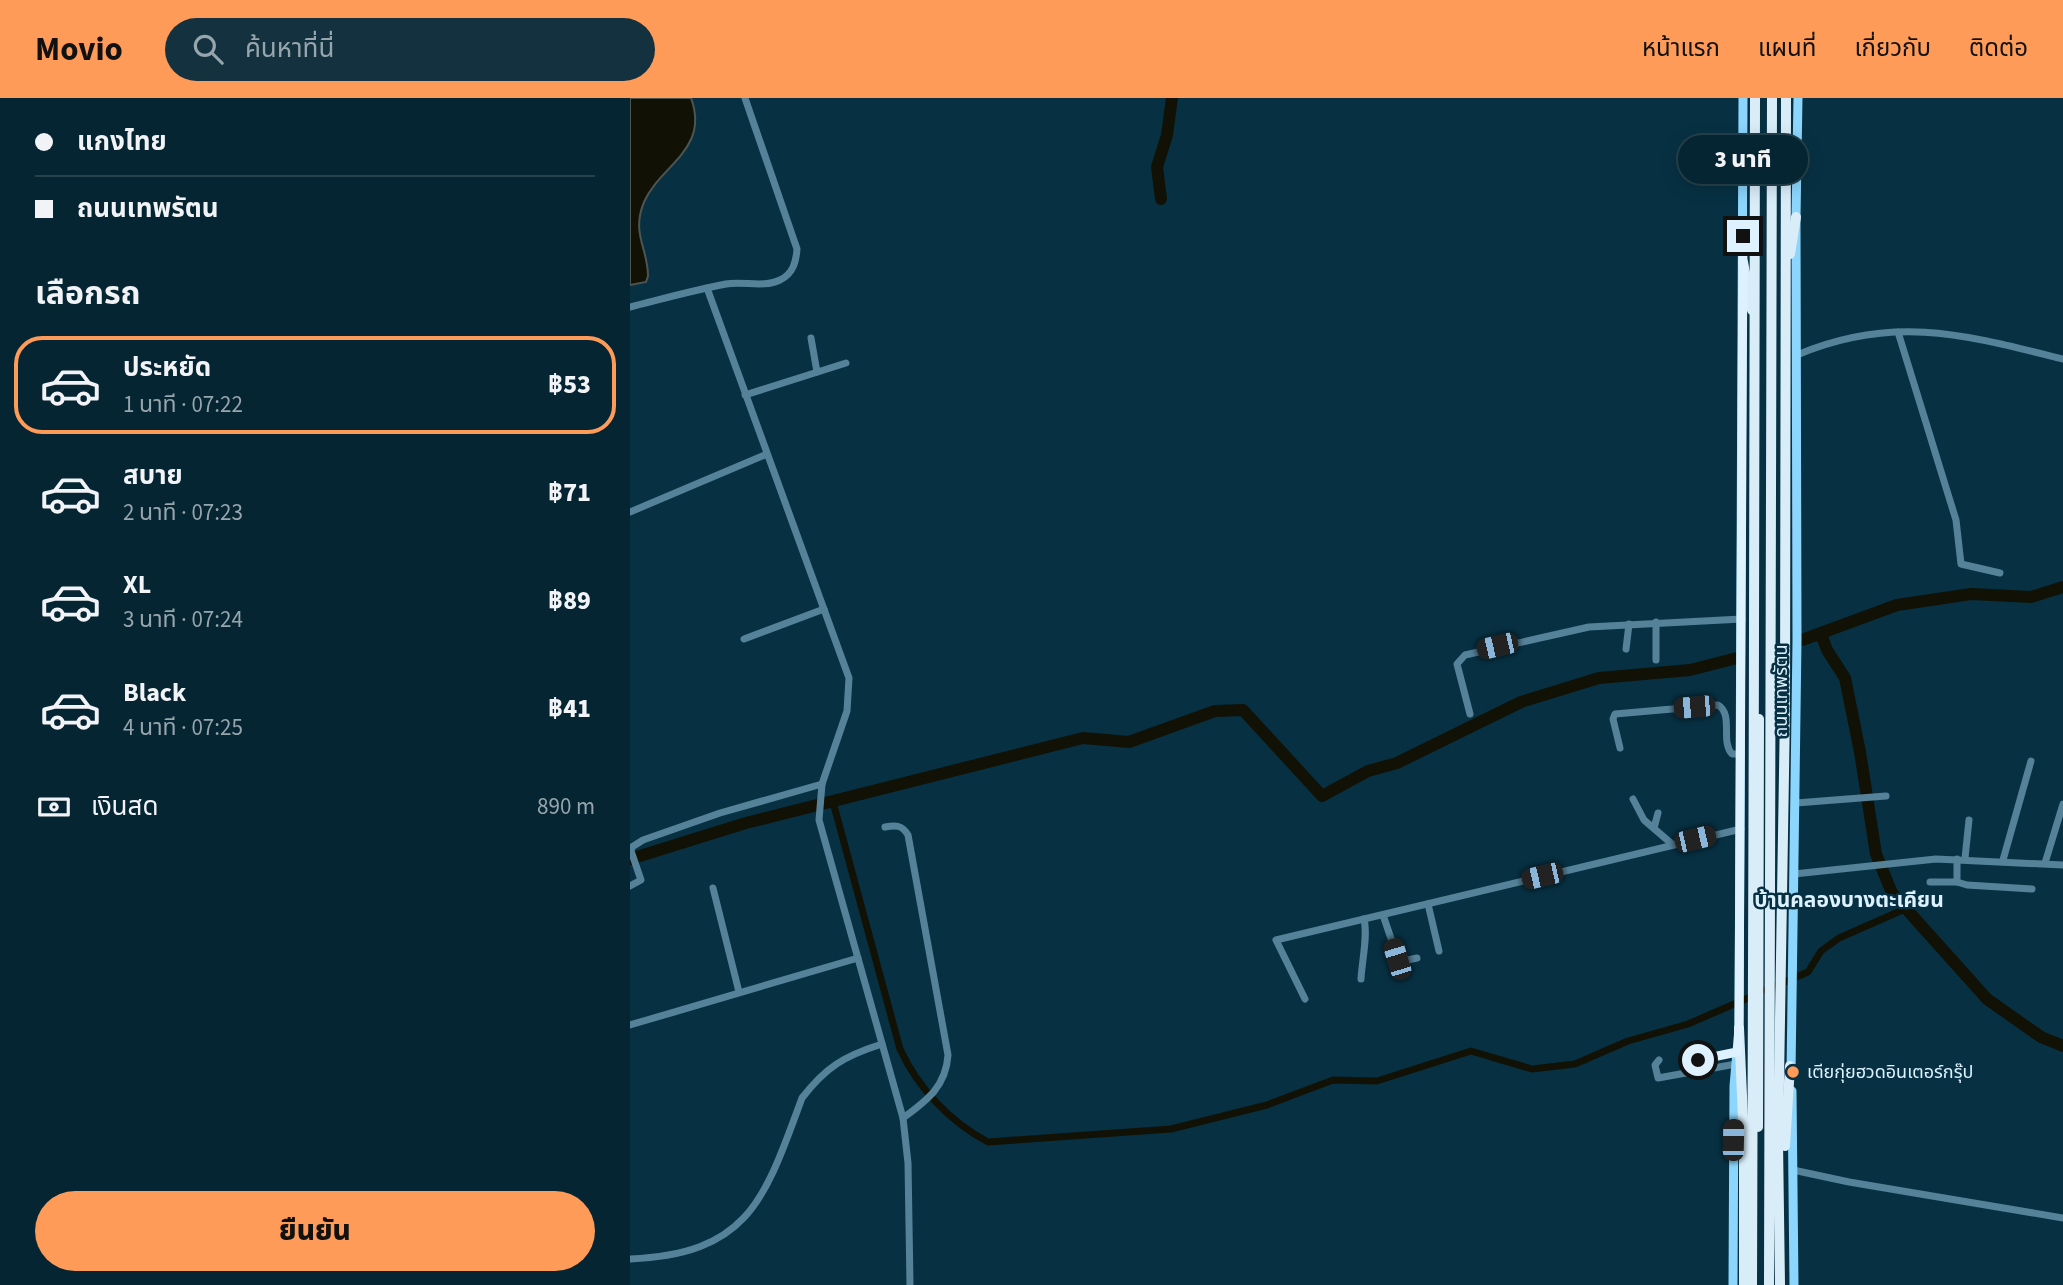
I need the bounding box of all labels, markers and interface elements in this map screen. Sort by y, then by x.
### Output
search box [165,18,655,81]
text: Movio [35,26,123,73]
icon: search [189,30,227,68]
text: ค้นหาที่นี่ [245,30,334,67]
text: หน้าแรก [1642,31,1720,66]
text: แผนที่ [1758,31,1816,66]
text: เกี่ยวกับ [1854,31,1931,66]
text: ติดต่อ [1969,31,2028,66]
text: แกงไทย [77,123,167,160]
callout: 3 นาที [1678,135,1808,184]
text: 3 นาที [1714,143,1772,176]
text: ถนนเทพรัตน [77,190,219,227]
route end [1727,220,1759,252]
text: เลือกรถ [35,271,140,317]
text: ประหยัด [123,349,211,386]
icon: car [39,354,102,417]
text: ฿53 [548,366,591,403]
text: 1 นาที · 07:22 [123,388,243,421]
text: สบาย [123,457,183,494]
icon: car [39,462,102,525]
text: ฿71 [548,474,591,511]
text: 2 นาที · 07:23 [123,496,243,529]
text: XL [123,566,151,603]
icon: car [39,570,102,633]
text: ฿89 [548,582,591,619]
text: 3 นาที · 07:24 [123,603,243,636]
car [1475,631,1520,661]
street label: ถนนเทพรัตน [1769,645,1794,737]
text: Black [123,674,186,711]
icon: car [39,678,102,741]
text: ฿41 [548,690,591,727]
car [1673,695,1716,719]
text: 4 นาที · 07:25 [123,711,243,744]
icon: cash [35,788,73,826]
text: เงินสด [91,788,158,825]
text: 890 m [537,790,595,823]
car [1673,824,1718,854]
car [1520,861,1565,891]
district label: บ้านคลองบางตะเคียน [1754,885,1944,915]
car [1381,936,1414,982]
route start [1682,1044,1714,1076]
place label: เตียกุ่ยฮวดอินเตอร์กรุ๊ป [1807,1060,1973,1085]
marker: เตียกุ่ยฮวดอินเตอร์กรุ๊ป [1785,1064,1801,1080]
car [1723,1119,1744,1161]
button: ยืนยัน [35,1191,595,1271]

